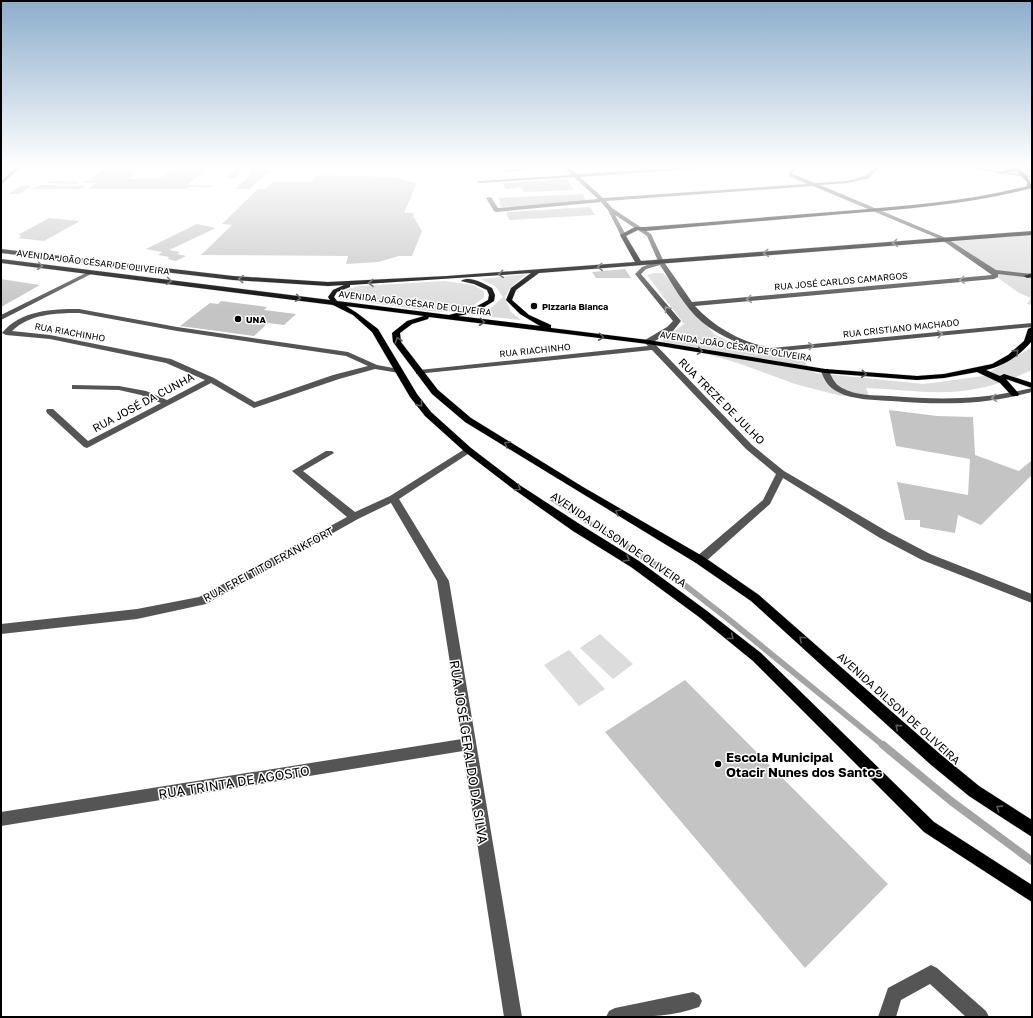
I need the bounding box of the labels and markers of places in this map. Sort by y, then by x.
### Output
marker: Pizzaria Bianca [529,301,539,311]
place label: Pizzaria Bianca [542,301,608,312]
marker: UNA [233,314,243,324]
place label: UNA [246,314,266,325]
place label: Escola Municipal Otacir Nunes dos Santos [726,749,883,780]
marker: Escola Municipal Otacir Nunes dos Santos [713,759,723,769]

